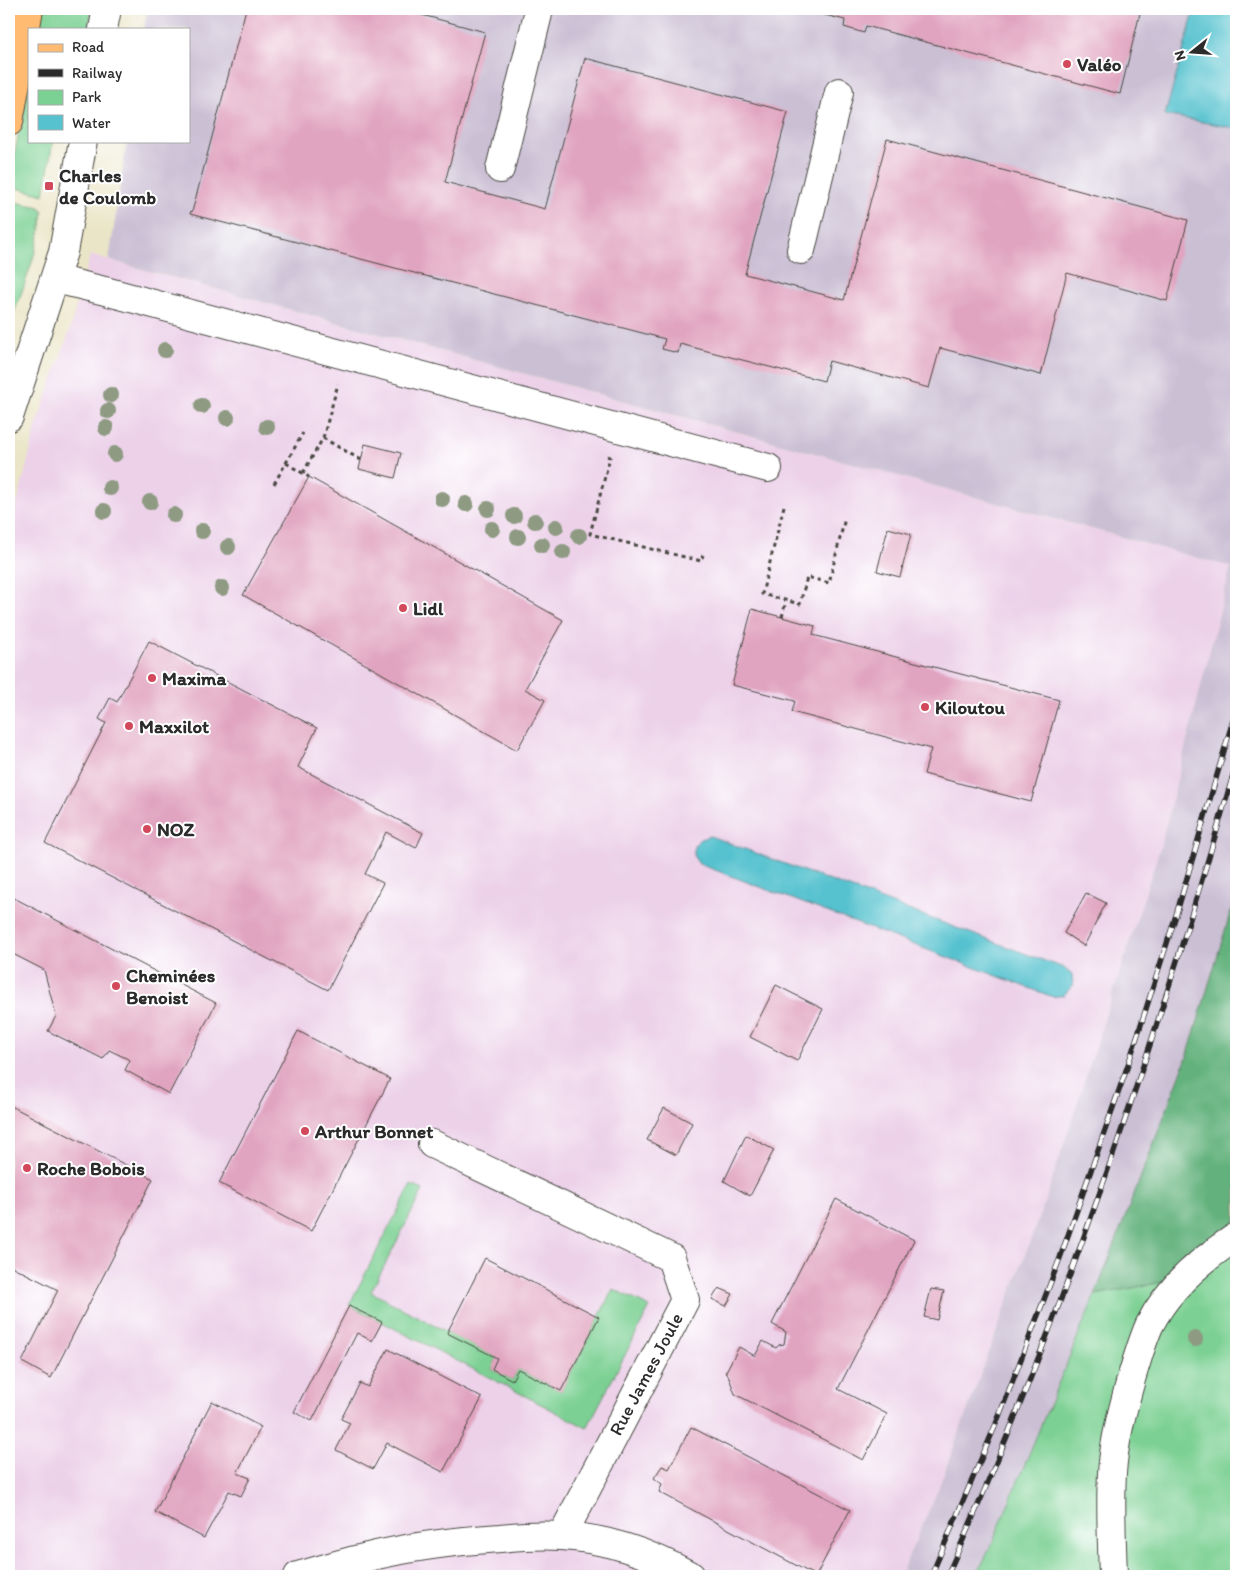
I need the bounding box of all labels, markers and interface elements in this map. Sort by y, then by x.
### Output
legend [28,28,190,142]
north arrow [1168,28,1218,78]
text: Road [72,38,105,56]
text: N [1171,49,1190,63]
place label: Valéo [1077,53,1122,76]
marker: Valéo [1061,58,1073,70]
text: Railway [72,64,122,82]
text: Park [72,88,102,106]
text: Water [72,114,111,132]
place label: Charles de Coulomb [59,164,156,209]
marker: Charles de Coulomb [43,180,55,192]
place label: Lidl [413,597,444,620]
marker: Lidl [397,602,409,614]
place label: Maxima [162,667,226,690]
marker: Maxima [146,672,158,684]
place label: Kiloutou [935,696,1005,719]
marker: Kiloutou [919,701,931,713]
place label: Maxxilot [139,715,209,738]
marker: Maxxilot [123,720,135,732]
place label: NOZ [157,818,195,841]
marker: NOZ [141,823,153,835]
place label: Cheminées Benoist [126,964,216,1009]
marker: Cheminées Benoist [110,980,122,992]
place label: Arthur Bonnet [314,1120,433,1143]
marker: Arthur Bonnet [299,1125,311,1137]
place label: Roche Bobois [37,1157,145,1180]
marker: Roche Bobois [21,1162,33,1174]
street label: Rue James Joule [604,1309,688,1439]

